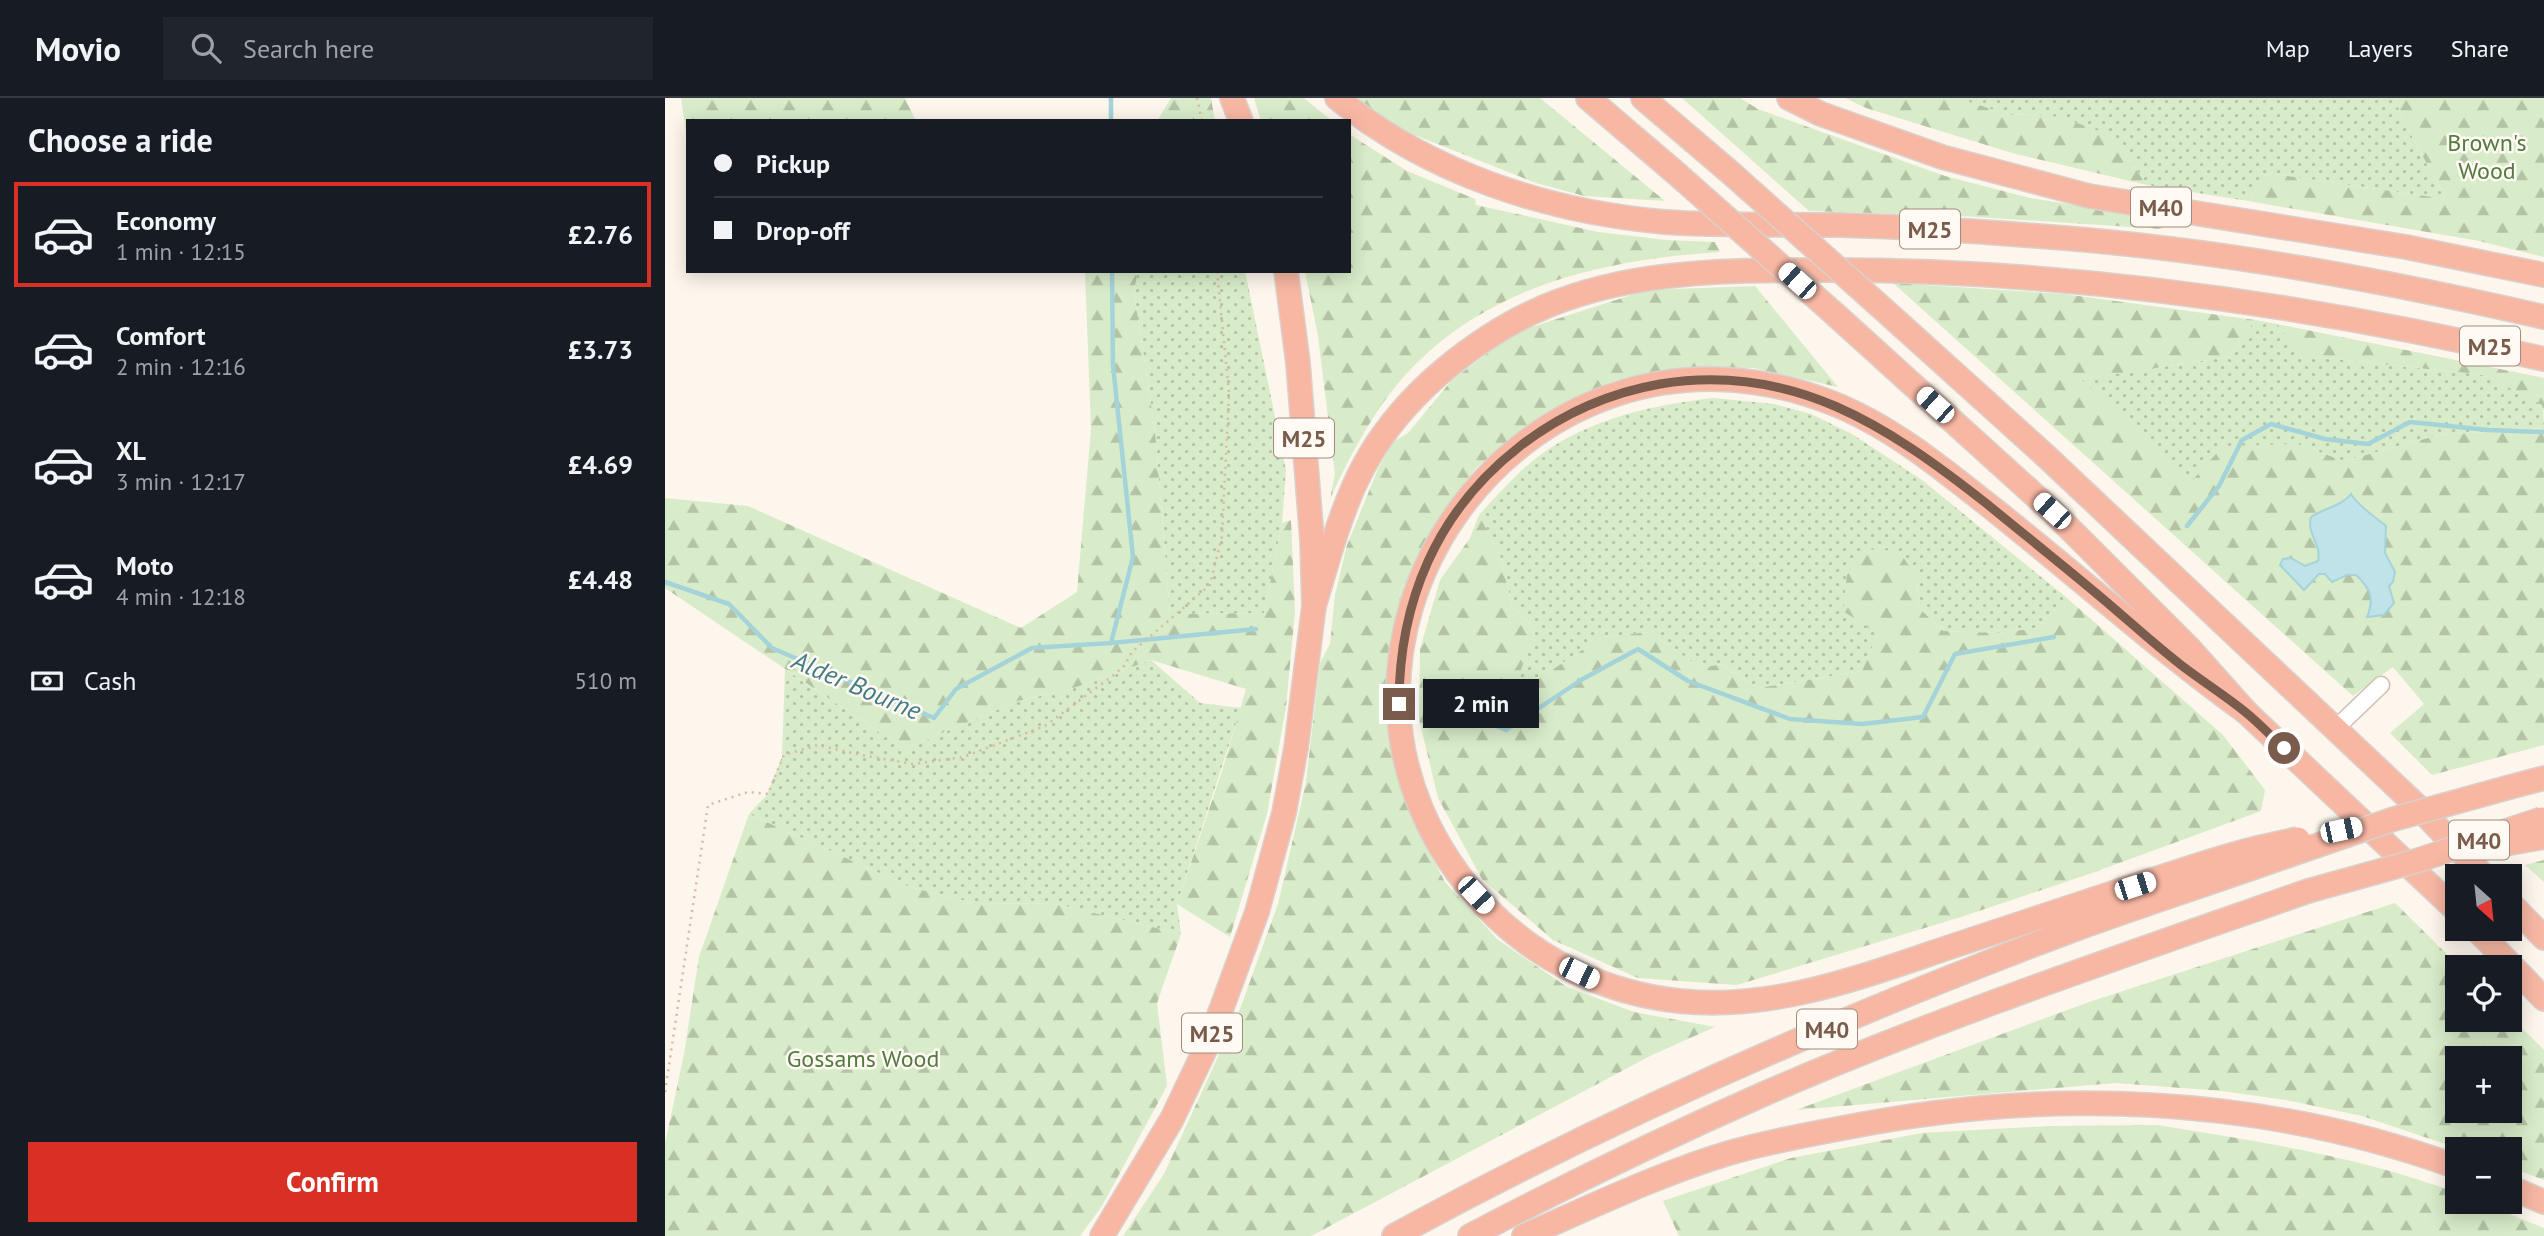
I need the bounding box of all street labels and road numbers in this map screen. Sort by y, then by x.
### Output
road number: M40 [2131,188,2191,226]
road number: M25 [1900,210,1960,248]
road number: M25 [2460,327,2520,366]
road number: M25 [1274,418,1334,458]
road number: M40 [2449,820,2509,860]
road number: M40 [1797,1010,1857,1048]
road number: M25 [1182,1014,1242,1052]

